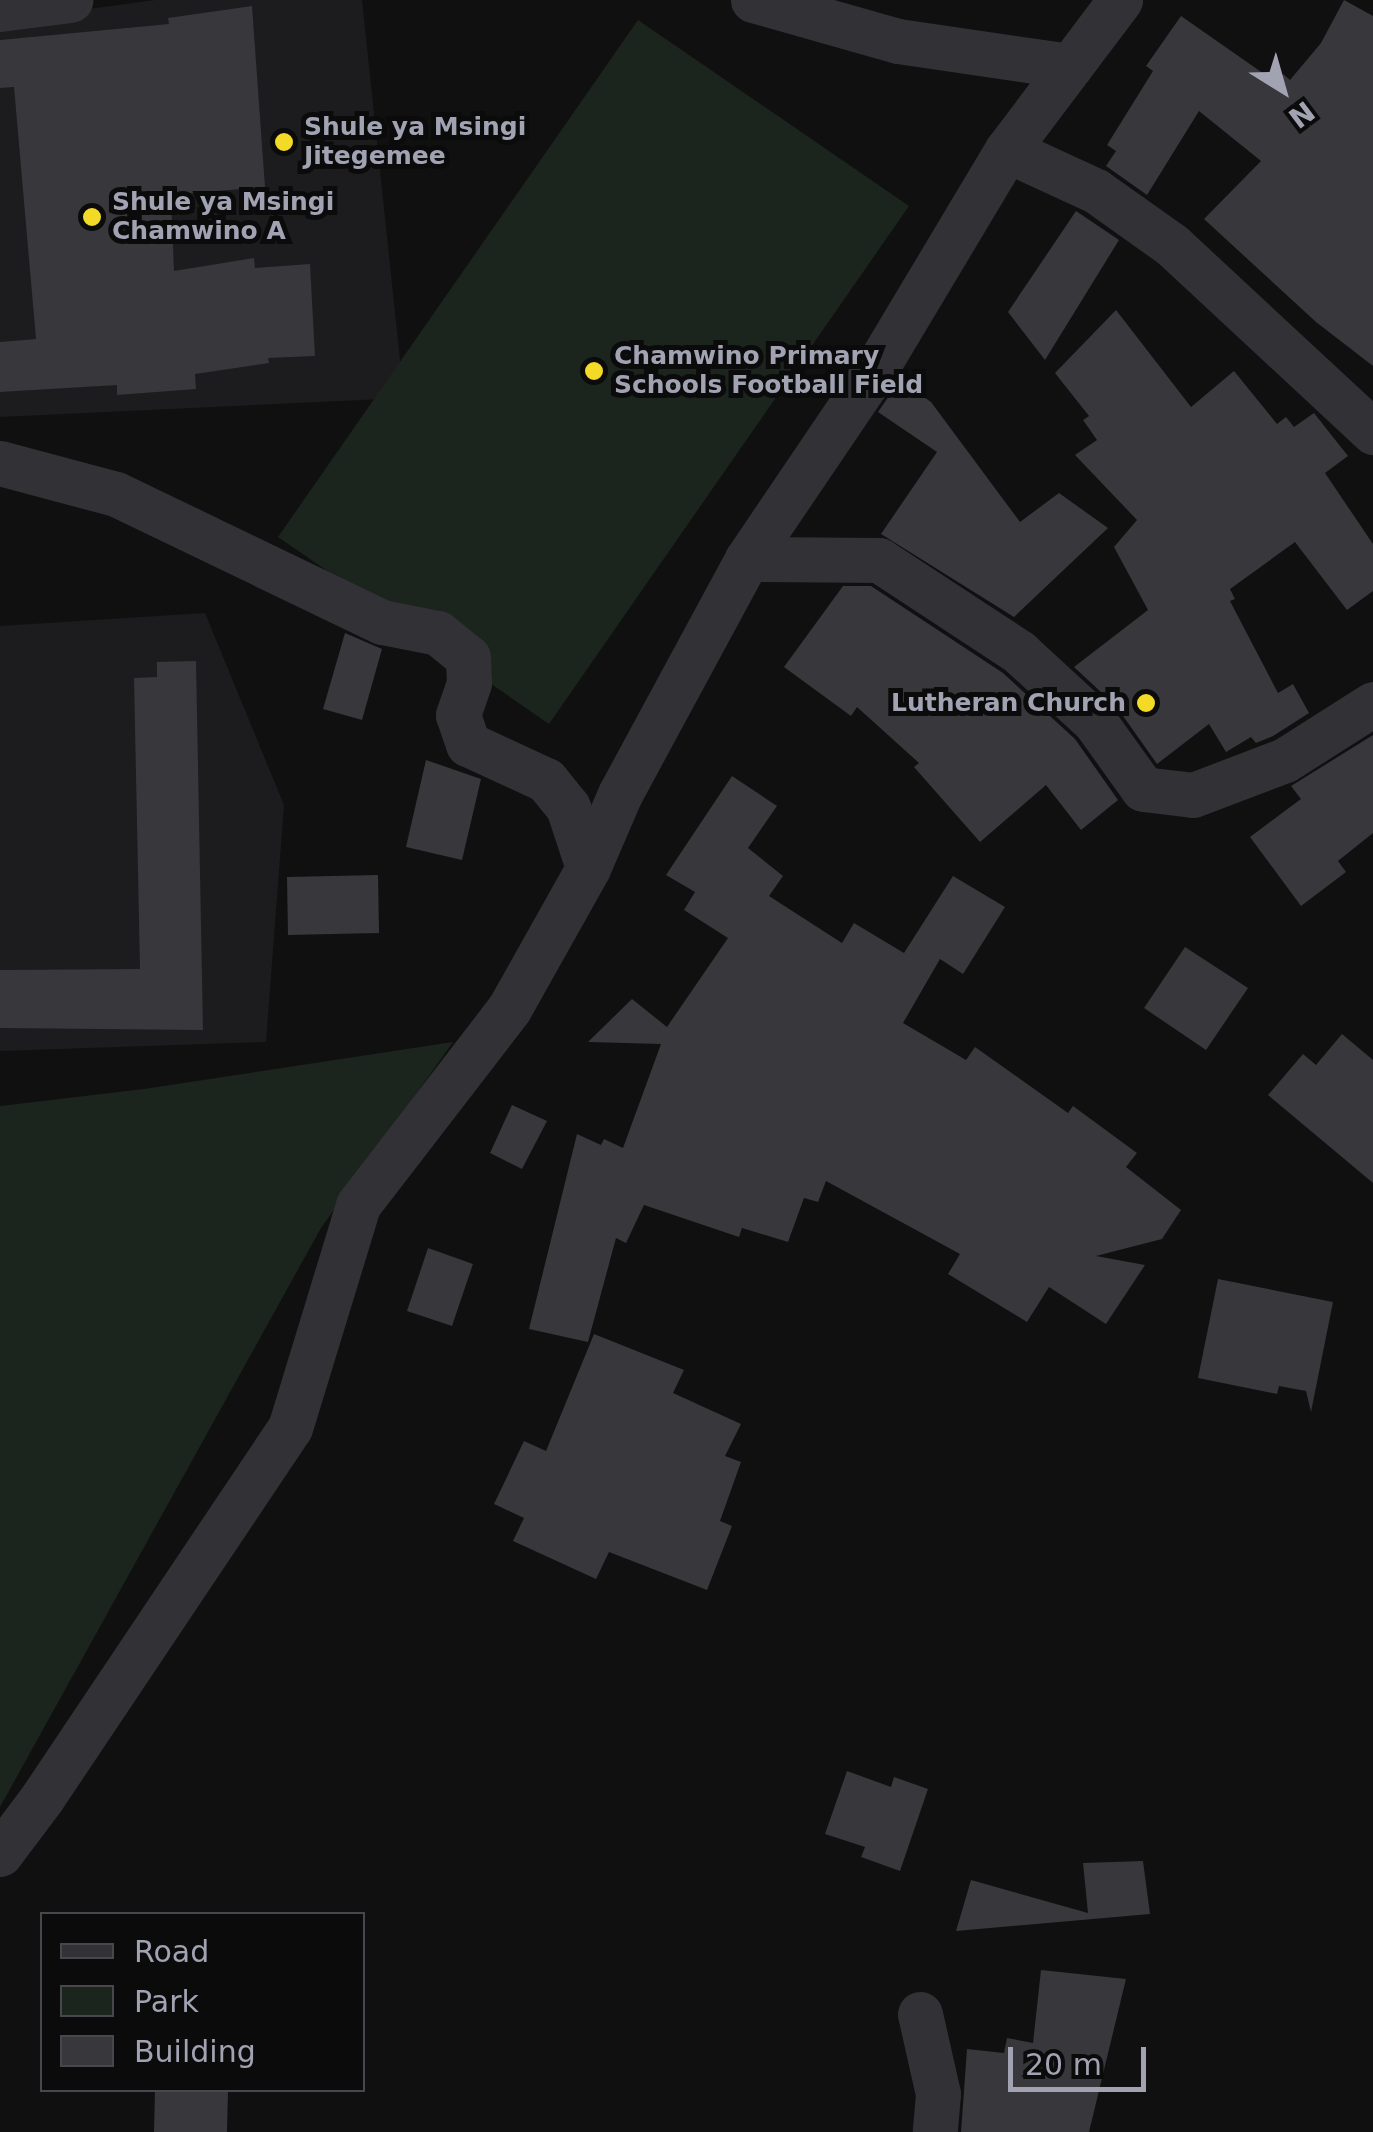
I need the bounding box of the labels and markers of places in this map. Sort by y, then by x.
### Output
place label: Shule ya Msingi Jitegemee [304,113,526,172]
marker: Shule ya Msingi Jitegemee [273,131,295,153]
place label: Shule ya Msingi Chamwino A [112,188,334,247]
marker: Shule ya Msingi Chamwino A [81,206,103,228]
place label: Chamwino Primary Schools Football Field [614,342,923,401]
marker: Chamwino Primary Schools Football Field [583,360,605,382]
place label: Lutheran Church [891,688,1126,718]
marker: Lutheran Church [1135,692,1157,714]

